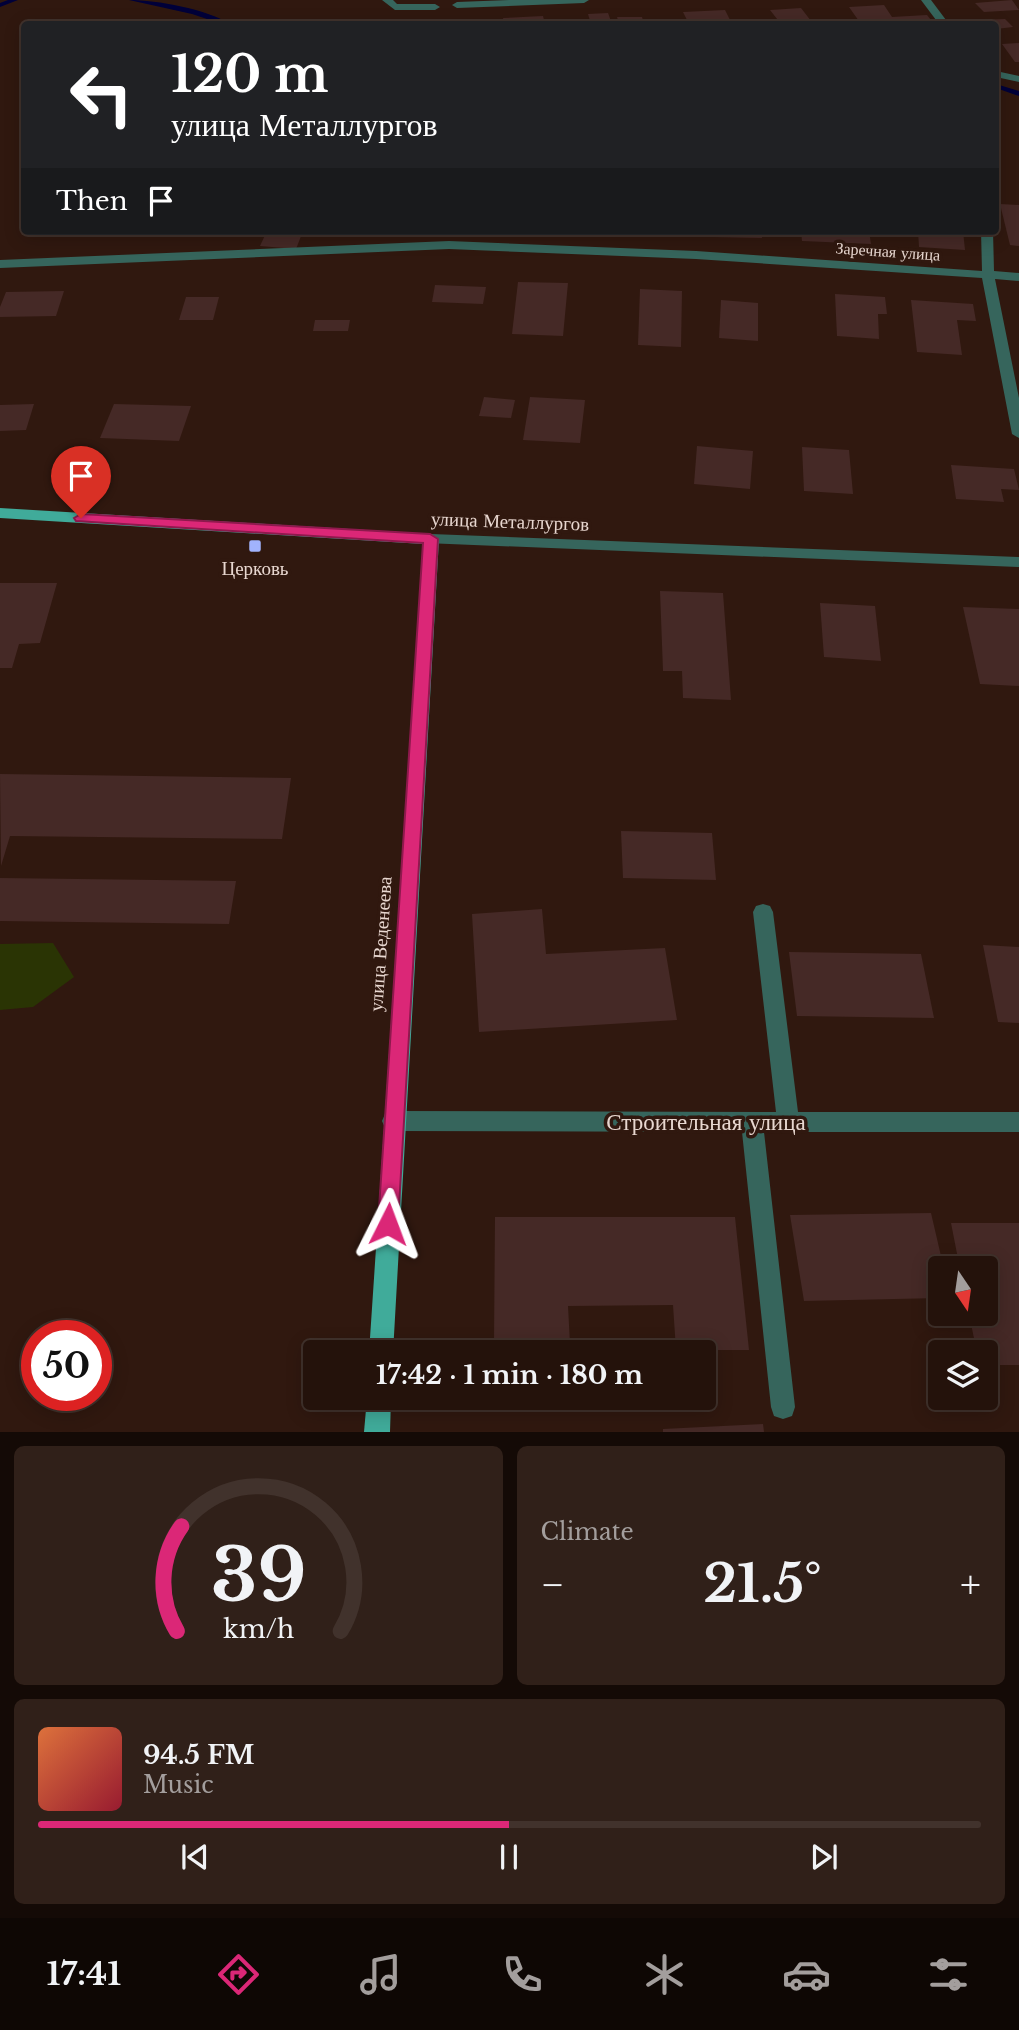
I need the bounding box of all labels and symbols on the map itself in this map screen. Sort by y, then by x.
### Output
street label: Заречная улица [835,237,941,265]
pin [51,446,111,518]
street label: улица Металлургов [430,507,590,536]
marker: Церковь [247,538,263,554]
place label: Церковь [221,557,289,580]
street label: улица Веденеева [364,875,397,1012]
street label: Строительная улица [606,1108,806,1136]
position arrow [351,1187,425,1261]
north arrow [928,1256,998,1326]
speed limit sign: 50 [21,1320,112,1411]

